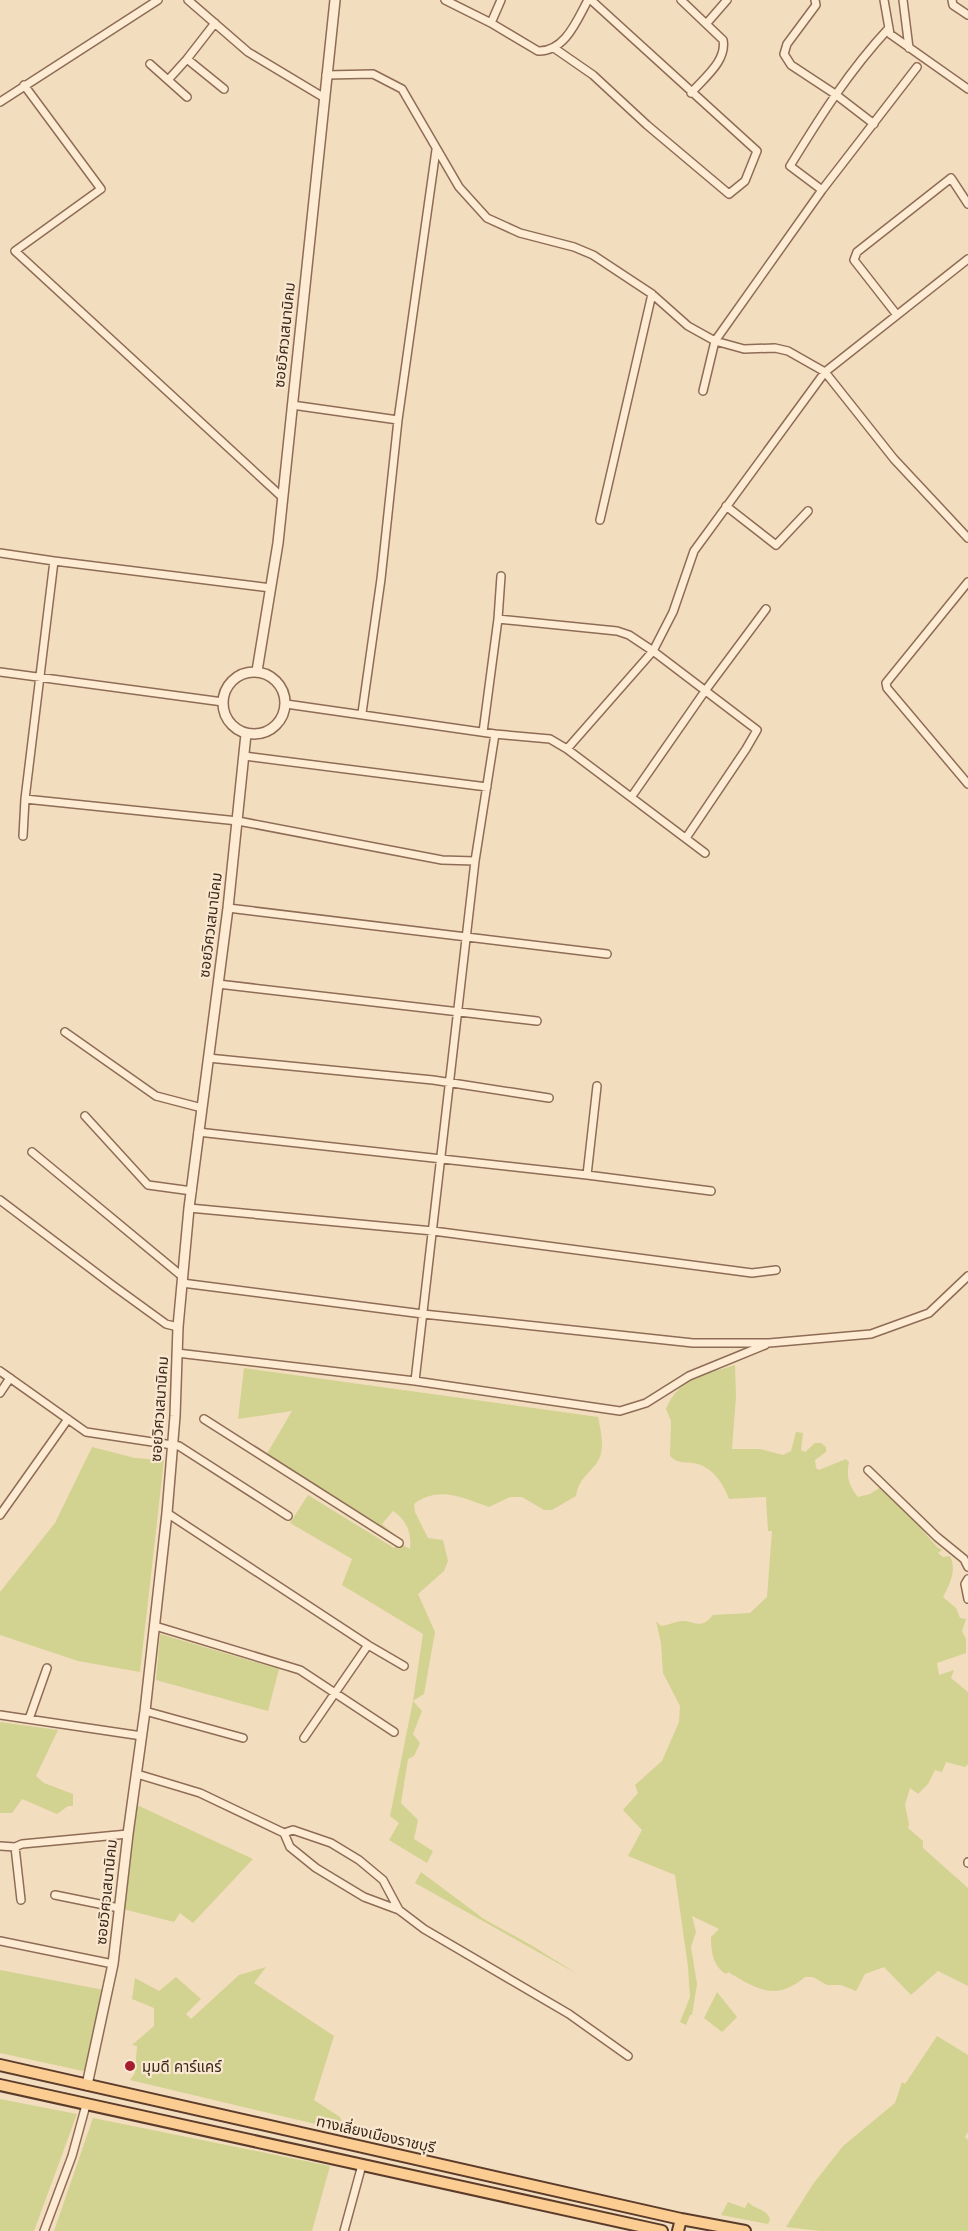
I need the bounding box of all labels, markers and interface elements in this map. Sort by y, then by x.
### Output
street label: ซอยวิศวเสนานิคม [269,281,299,389]
street label: ซอยวิศวเสนานิคม [194,871,226,979]
street label: ซอยวิศวเสนานิคม [146,1356,172,1462]
street label: ซอยวิศวเสนานิคม [91,1838,121,1946]
place label: มุมดี คาร์แคร์ [142,2057,222,2076]
marker: มุมดี คาร์แคร์ [123,2059,137,2073]
street label: ทางเลี่ยงเมืองราชบุรี [315,2110,438,2157]

